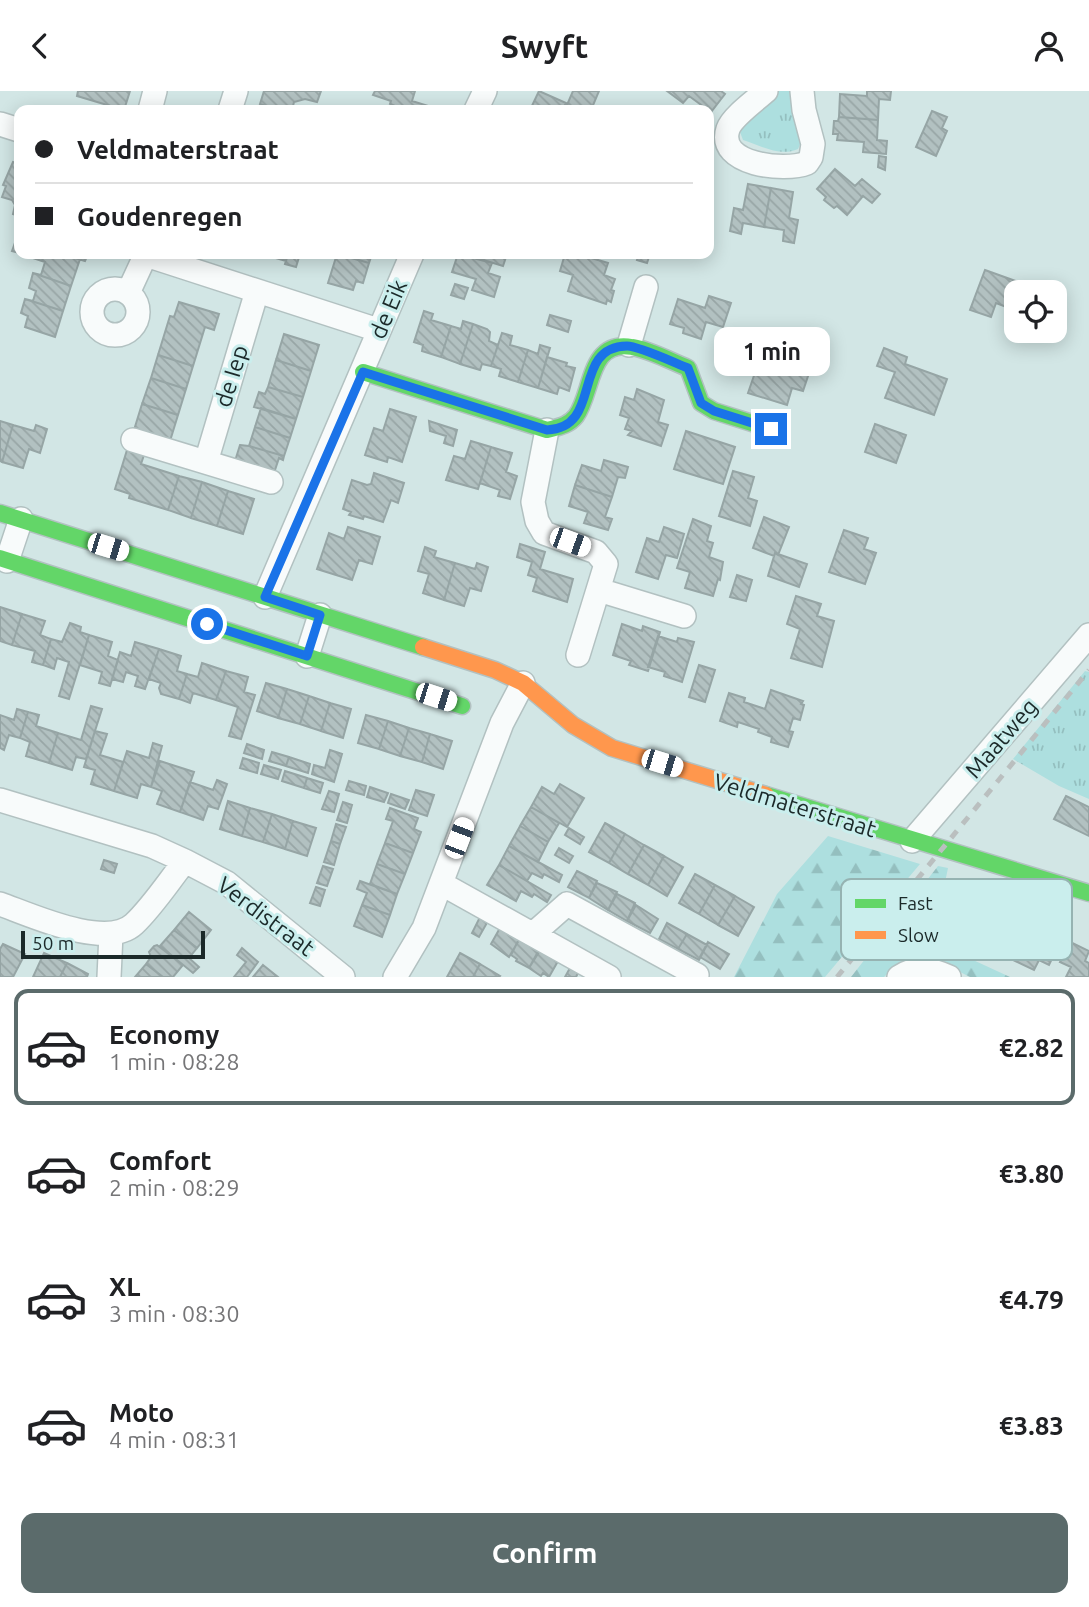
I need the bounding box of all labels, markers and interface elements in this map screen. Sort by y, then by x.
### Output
icon: back [21,27,59,65]
icon: person [1030,27,1068,65]
text: Swyft [501,28,588,64]
text: Veldmaterstraat [77,135,279,164]
text: Goudenregen [77,202,243,231]
street label: de Eik [364,275,412,342]
map controls [1004,280,1067,343]
button: locate [1004,280,1067,343]
callout: 1 min [713,327,829,377]
text: 1 min [743,339,801,364]
street label: de Iep [210,342,252,410]
route end [755,413,787,445]
car [547,525,594,559]
car [85,531,132,563]
route start [191,608,223,640]
car [413,681,460,713]
street label: Maatweg [960,693,1042,783]
car [639,747,686,779]
street label: Veldmaterstraat [711,768,879,842]
car [442,815,477,861]
street label: Verdistraat [213,872,319,960]
legend [841,879,1072,960]
text: Fast [898,892,933,914]
text: Slow [898,924,939,946]
scale bar [21,928,205,960]
text: 50 m [32,932,74,954]
icon: car [25,1016,88,1079]
text: Economy [109,1020,219,1049]
text: €2.82 [999,1033,1064,1062]
text: 1 min · 08:28 [109,1049,240,1074]
icon: car [25,1142,88,1205]
text: Comfort [109,1146,212,1175]
text: €3.80 [999,1159,1064,1188]
text: 2 min · 08:29 [109,1175,240,1200]
icon: car [25,1268,88,1331]
text: XL [109,1272,140,1301]
text: €4.79 [999,1285,1064,1314]
text: 3 min · 08:30 [109,1301,240,1326]
icon: car [25,1394,88,1457]
text: Moto [109,1398,174,1427]
text: €3.83 [999,1411,1064,1440]
text: 4 min · 08:31 [109,1427,240,1452]
button: Confirm [21,1513,1068,1593]

